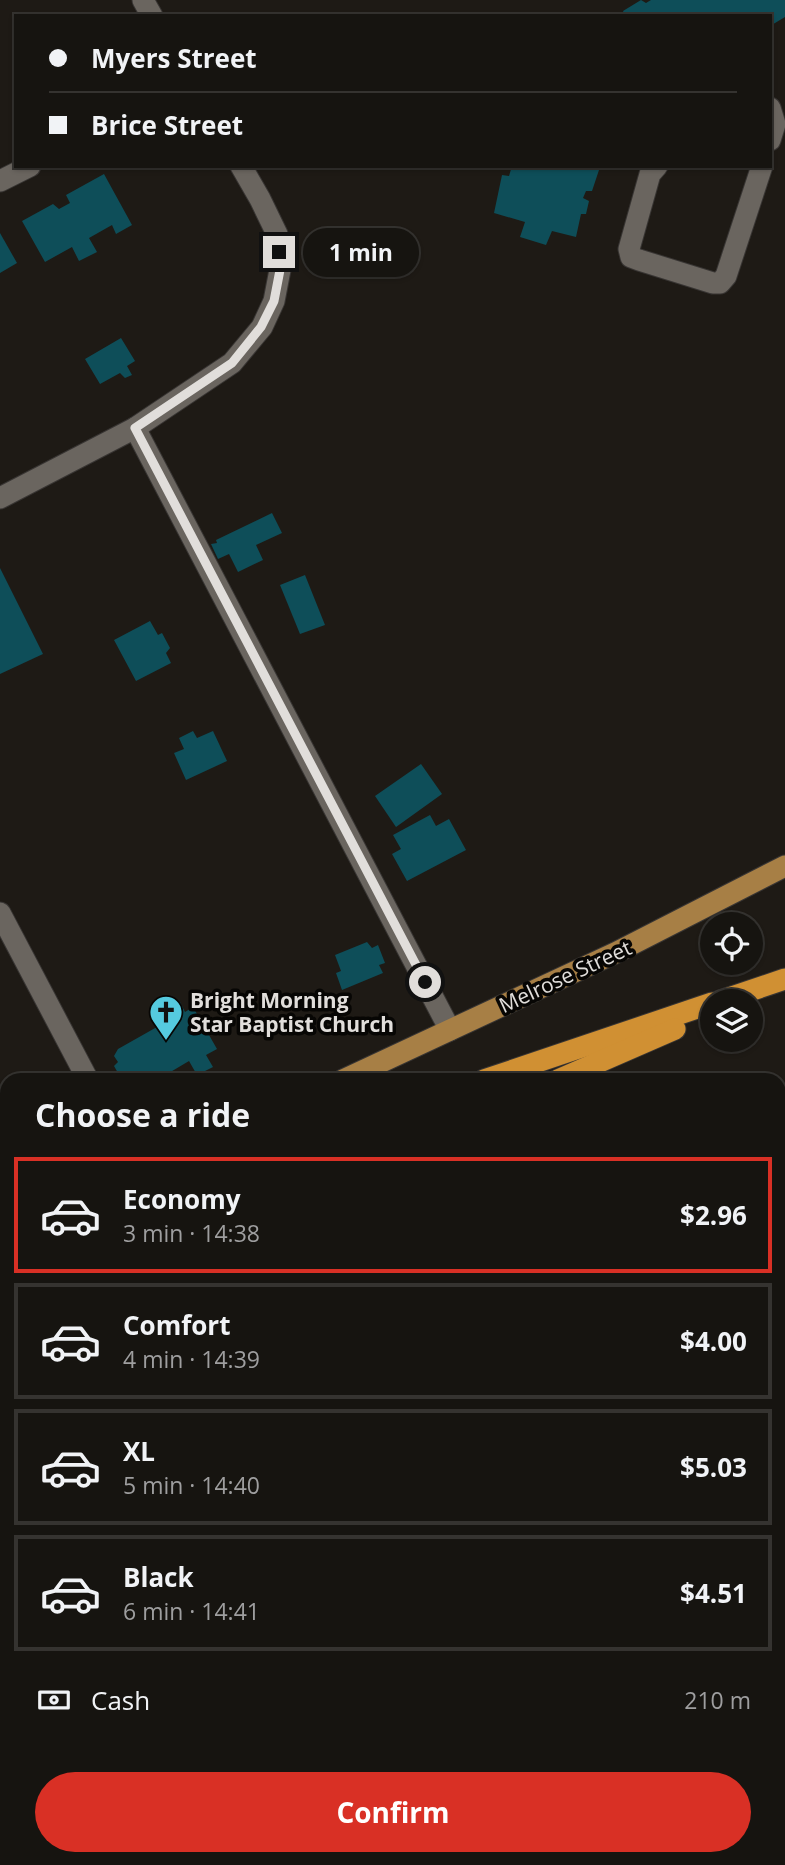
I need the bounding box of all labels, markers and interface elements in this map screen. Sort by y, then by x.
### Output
text: Myers Street [91,40,257,76]
text: Brice Street [91,107,243,143]
callout: 1 min [304,228,419,276]
route end [263,236,295,268]
text: 1 min [329,236,393,268]
map controls [700,912,763,1052]
button: locate [700,912,763,975]
street label: Melrose Street [494,933,636,1019]
route start [409,966,441,998]
place label: Bright Morning Star Baptist Church [190,986,394,1038]
button: layers [700,989,763,1052]
church icon: Bright Morning Star Baptist Church [147,993,185,1042]
text: Choose a ride [35,1093,250,1136]
text: Economy [123,1181,241,1217]
icon: car [39,1184,102,1247]
text: $2.96 [680,1197,747,1233]
text: 3 min · 14:38 [123,1217,260,1249]
text: Comfort [123,1307,230,1343]
icon: car [39,1310,102,1373]
text: $4.00 [680,1323,747,1359]
text: 4 min · 14:39 [123,1343,260,1375]
text: XL [123,1433,155,1469]
icon: car [39,1436,102,1499]
text: $5.03 [680,1449,747,1485]
text: 5 min · 14:40 [123,1469,260,1501]
text: Black [123,1559,194,1595]
icon: car [39,1562,102,1625]
text: $4.51 [680,1575,747,1611]
text: 6 min · 14:41 [123,1595,260,1627]
icon: cash [35,1681,73,1719]
text: Cash [91,1682,150,1718]
text: 210 m [684,1684,751,1716]
button: Confirm [35,1772,751,1852]

